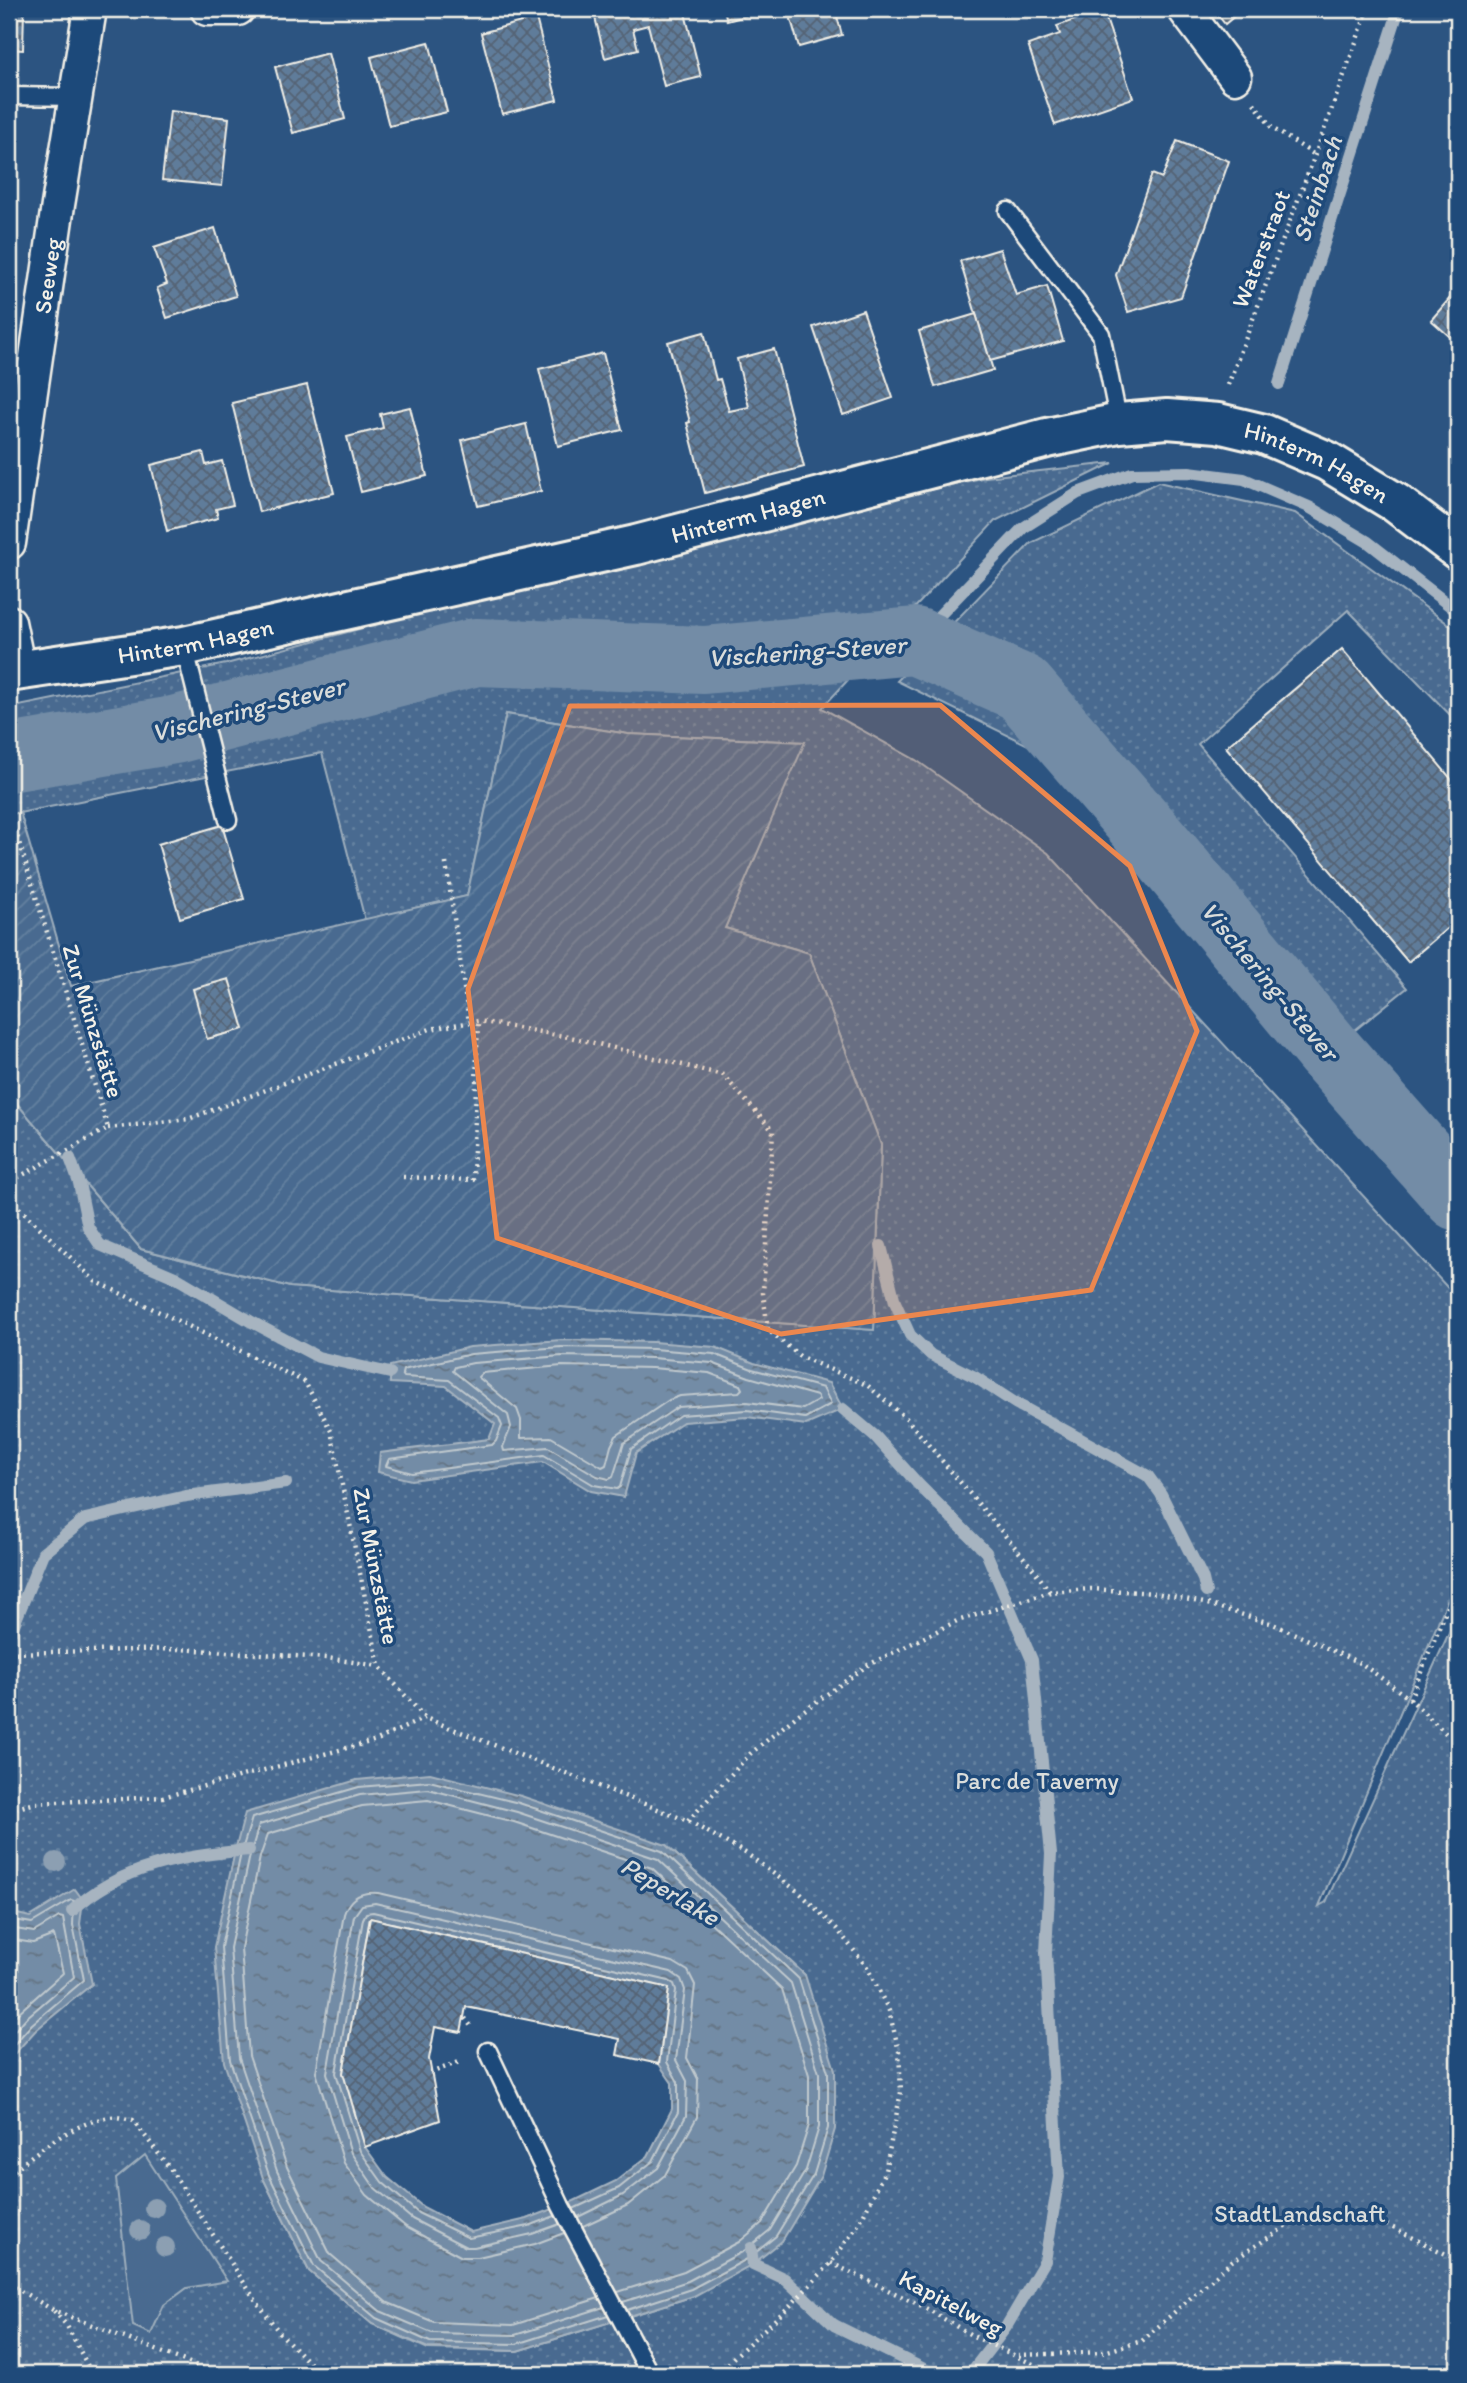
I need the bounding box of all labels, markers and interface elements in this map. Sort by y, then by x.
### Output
water label: Steinbach [1285,131,1349,246]
street label: Waterstraot [1225,186,1296,312]
street label: Seeweg [27,235,67,316]
street label: Hinterm Hagen [1241,415,1395,509]
street label: Hinterm Hagen [668,481,829,549]
street label: Hinterm Hagen [116,611,276,670]
water label: Vischering-Stever [707,628,909,674]
water label: Vischering-Stever [148,669,350,748]
water label: Vischering-Stever [1194,895,1347,1069]
street label: Zur Münzstätte [56,941,131,1101]
street label: Zur Münzstätte [347,1485,406,1647]
park label: Parc de Taverny [955,1766,1119,1795]
water label: Peperlake [615,1849,726,1934]
park label: StadtLandschaft [1214,2199,1386,2228]
street label: Kapitelweg [894,2263,1009,2343]

